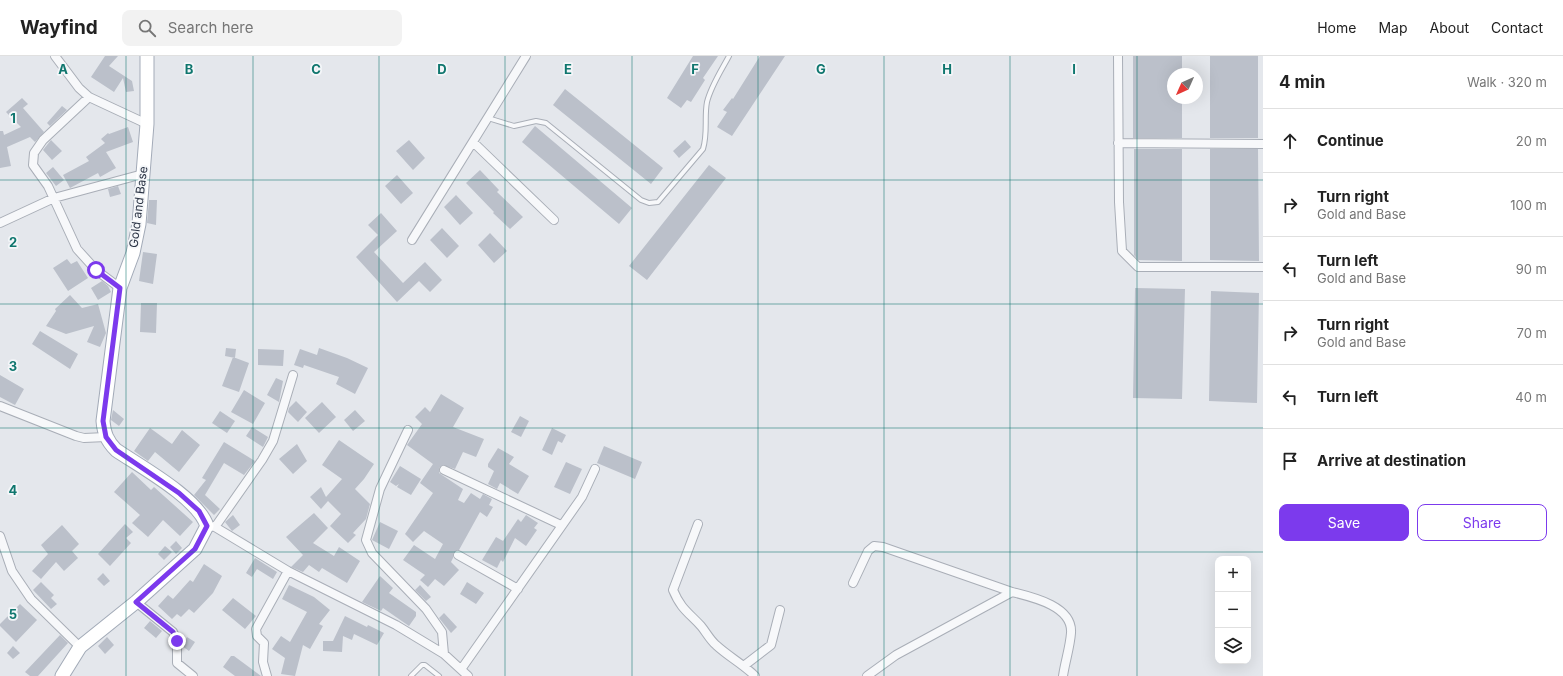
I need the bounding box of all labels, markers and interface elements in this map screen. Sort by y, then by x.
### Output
search box [122,10,402,46]
text: Wayfind [20,16,98,39]
icon: search [136,17,158,39]
text: Search here [168,18,253,37]
text: Home [1317,19,1356,36]
text: Map [1378,19,1408,36]
text: About [1430,19,1469,36]
text: Contact [1491,19,1543,36]
text: A [58,61,68,77]
text: B [185,61,194,77]
text: C [311,61,321,77]
text: D [437,61,447,77]
text: E [564,61,572,77]
text: F [691,61,699,77]
text: G [816,61,826,77]
text: H [942,61,952,77]
text: I [1072,61,1076,77]
north arrow [1167,68,1203,104]
text: 4 min [1279,72,1325,92]
text: Walk · 320 m [1467,74,1547,90]
text: 1 [10,110,16,126]
icon: ahead [1279,130,1301,152]
text: Continue [1317,131,1384,150]
text: 20 m [1516,133,1547,149]
street label: Gold and Base [126,165,150,249]
text: Turn right [1317,187,1389,206]
icon: right [1279,194,1301,216]
text: 100 m [1510,197,1547,213]
text: Gold and Base [1317,206,1406,222]
text: 2 [9,234,17,250]
text: Turn left [1317,251,1378,270]
icon: left [1279,258,1301,280]
route start [87,261,105,279]
text: 90 m [1516,261,1547,277]
text: Gold and Base [1317,270,1406,286]
text: Turn right [1317,315,1389,334]
icon: right [1279,322,1301,344]
text: 70 m [1517,325,1547,341]
text: Gold and Base [1317,334,1406,350]
text: 3 [9,358,17,374]
icon: left [1279,386,1301,408]
text: Turn left [1317,387,1378,406]
text: 40 m [1515,389,1547,405]
icon: arrive [1279,450,1301,472]
text: Arrive at destination [1317,451,1466,470]
text: 4 [9,482,18,498]
button: Save [1279,504,1409,541]
button: Share [1417,504,1547,541]
map controls [1215,556,1251,664]
button: + [1215,556,1251,592]
button: − [1215,592,1251,628]
text: 5 [9,606,17,622]
button: layers [1215,628,1251,664]
route end [168,632,186,650]

